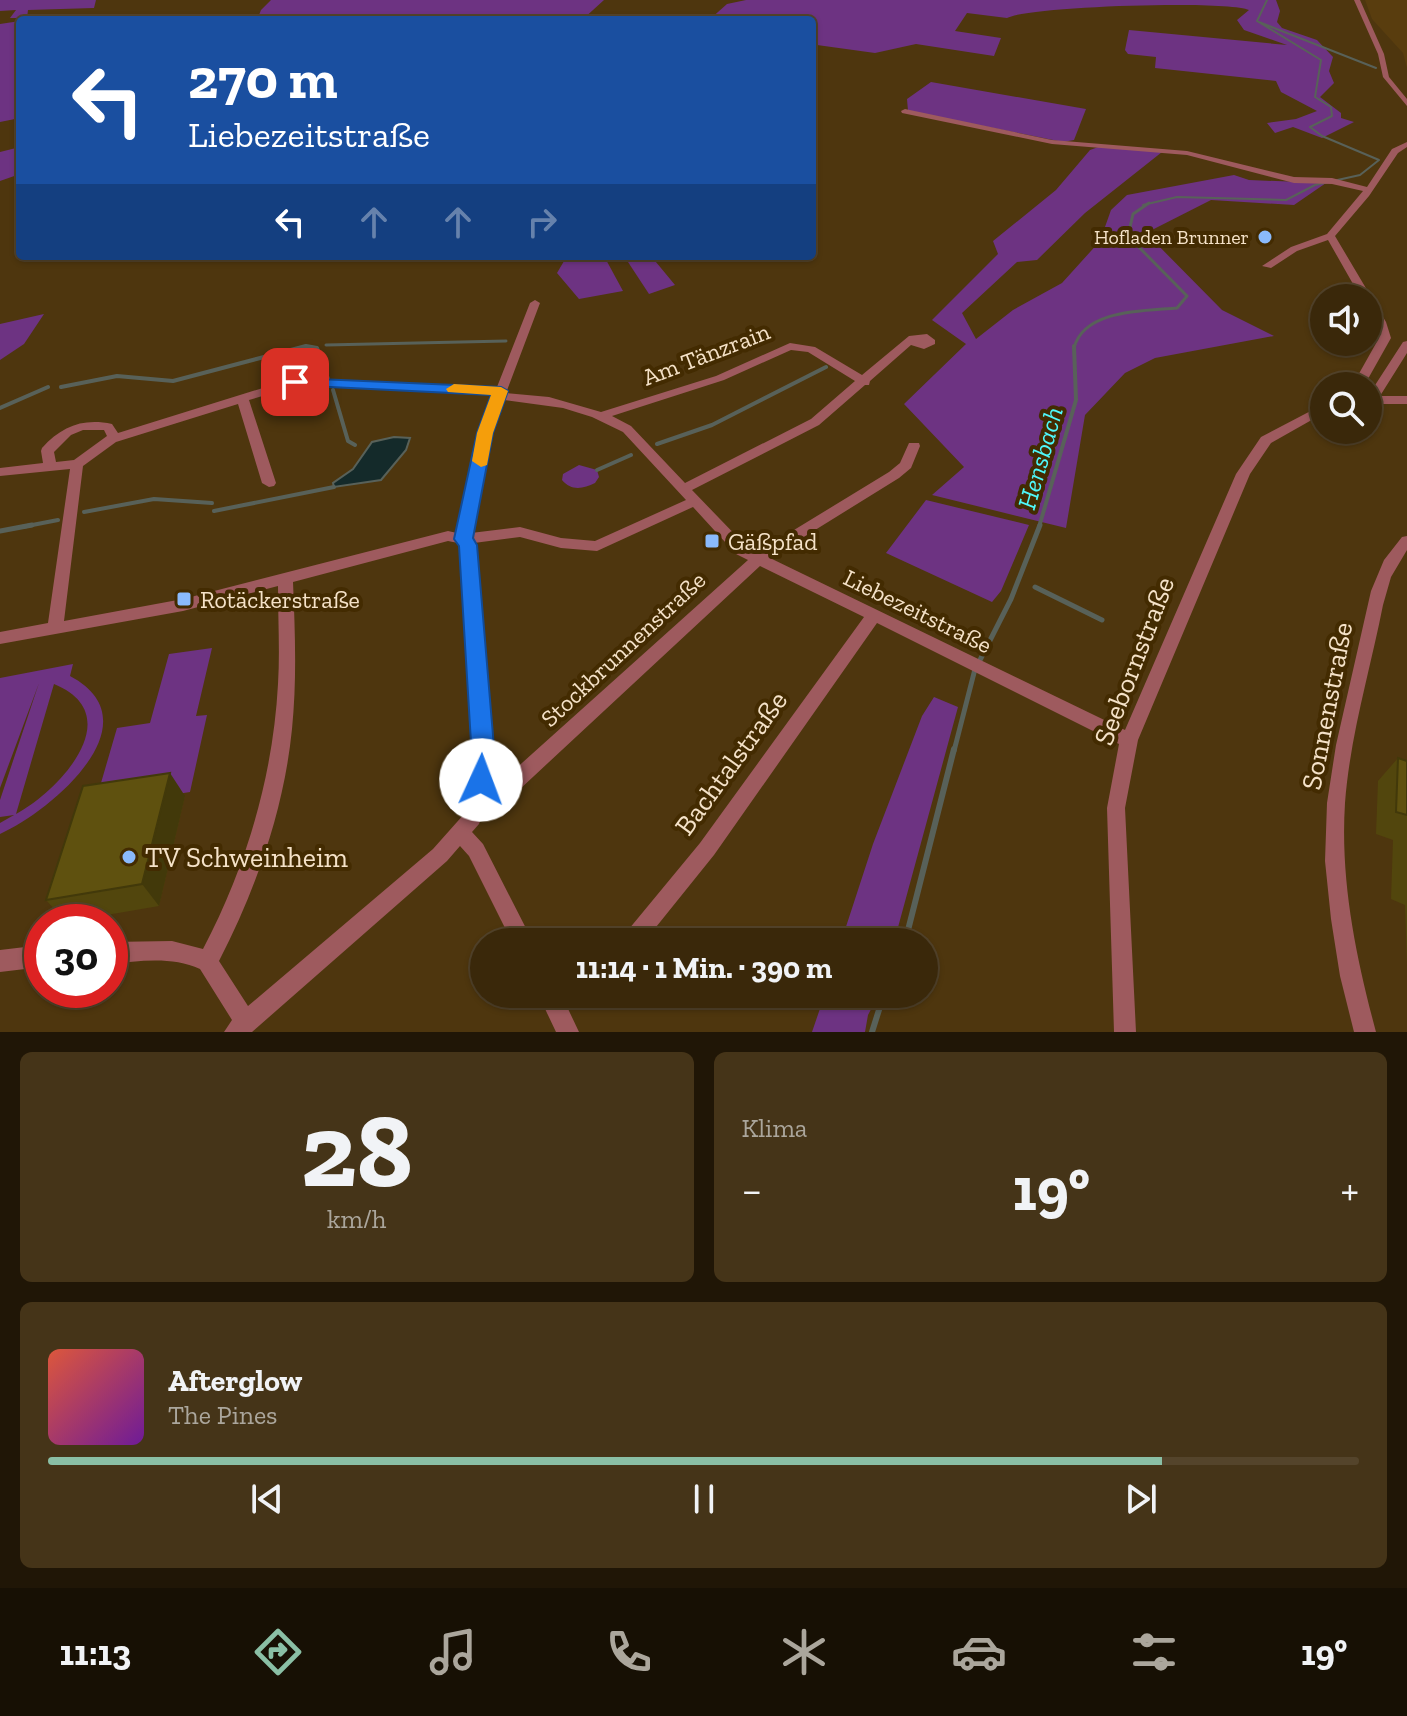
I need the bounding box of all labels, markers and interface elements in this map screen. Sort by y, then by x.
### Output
text: 270 m [188,45,338,112]
icon: left [56,48,160,152]
text: Liebezeitstraße [188,113,430,156]
icon: left [268,200,312,244]
icon: ahead [352,200,396,244]
icon: ahead [436,200,480,244]
icon: right [520,200,564,244]
place label: Hofladen Brunner [1094,225,1249,249]
marker: Hofladen Brunner [1256,228,1274,246]
map controls [1310,284,1382,444]
button: sound [1310,284,1382,356]
street label: Am Tänzrain [638,316,774,392]
pin [261,348,329,416]
icon: arrive [273,360,317,404]
button: search [1310,372,1382,444]
water label: Hensbach [1010,403,1070,513]
place label: Gäßpfad [728,527,817,556]
marker: Gäßpfad [703,532,721,550]
street label: Liebezeitstraße [839,563,997,659]
street label: Stockbrunnenstraße [535,565,711,733]
street label: Seebornstraße [1087,572,1181,750]
place label: Rotäckerstraße [200,585,360,614]
marker: Rotäckerstraße [175,590,193,608]
street label: Sonnenstraße [1295,619,1359,793]
street label: Bachtalstraße [668,685,794,841]
position arrow [439,738,523,822]
place label: TV Schweinheim [145,841,348,874]
marker: TV Schweinheim [120,848,138,866]
speed limit sign: 30 [24,904,128,1008]
text: 11:14 · 1 Min. · 390 m [576,950,832,986]
text: 28 [301,1088,413,1213]
text: Klima [742,1112,807,1144]
text: 19° [1013,1153,1090,1225]
text: − [742,1163,762,1216]
text: + [1340,1163,1359,1216]
text: km/h [327,1203,386,1235]
text: Afterglow [168,1363,302,1399]
text: The Pines [168,1399,278,1431]
icon: previous [245,1477,289,1521]
icon: pause [682,1477,726,1521]
icon: next [1119,1477,1163,1521]
icon: directions [250,1624,306,1680]
icon: music [425,1624,481,1680]
icon: phone [601,1624,657,1680]
icon: climate [776,1624,832,1680]
icon: car [951,1624,1007,1680]
icon: filters [1126,1624,1182,1680]
text: 11:13 [60,1631,131,1674]
text: 19° [1301,1631,1347,1674]

